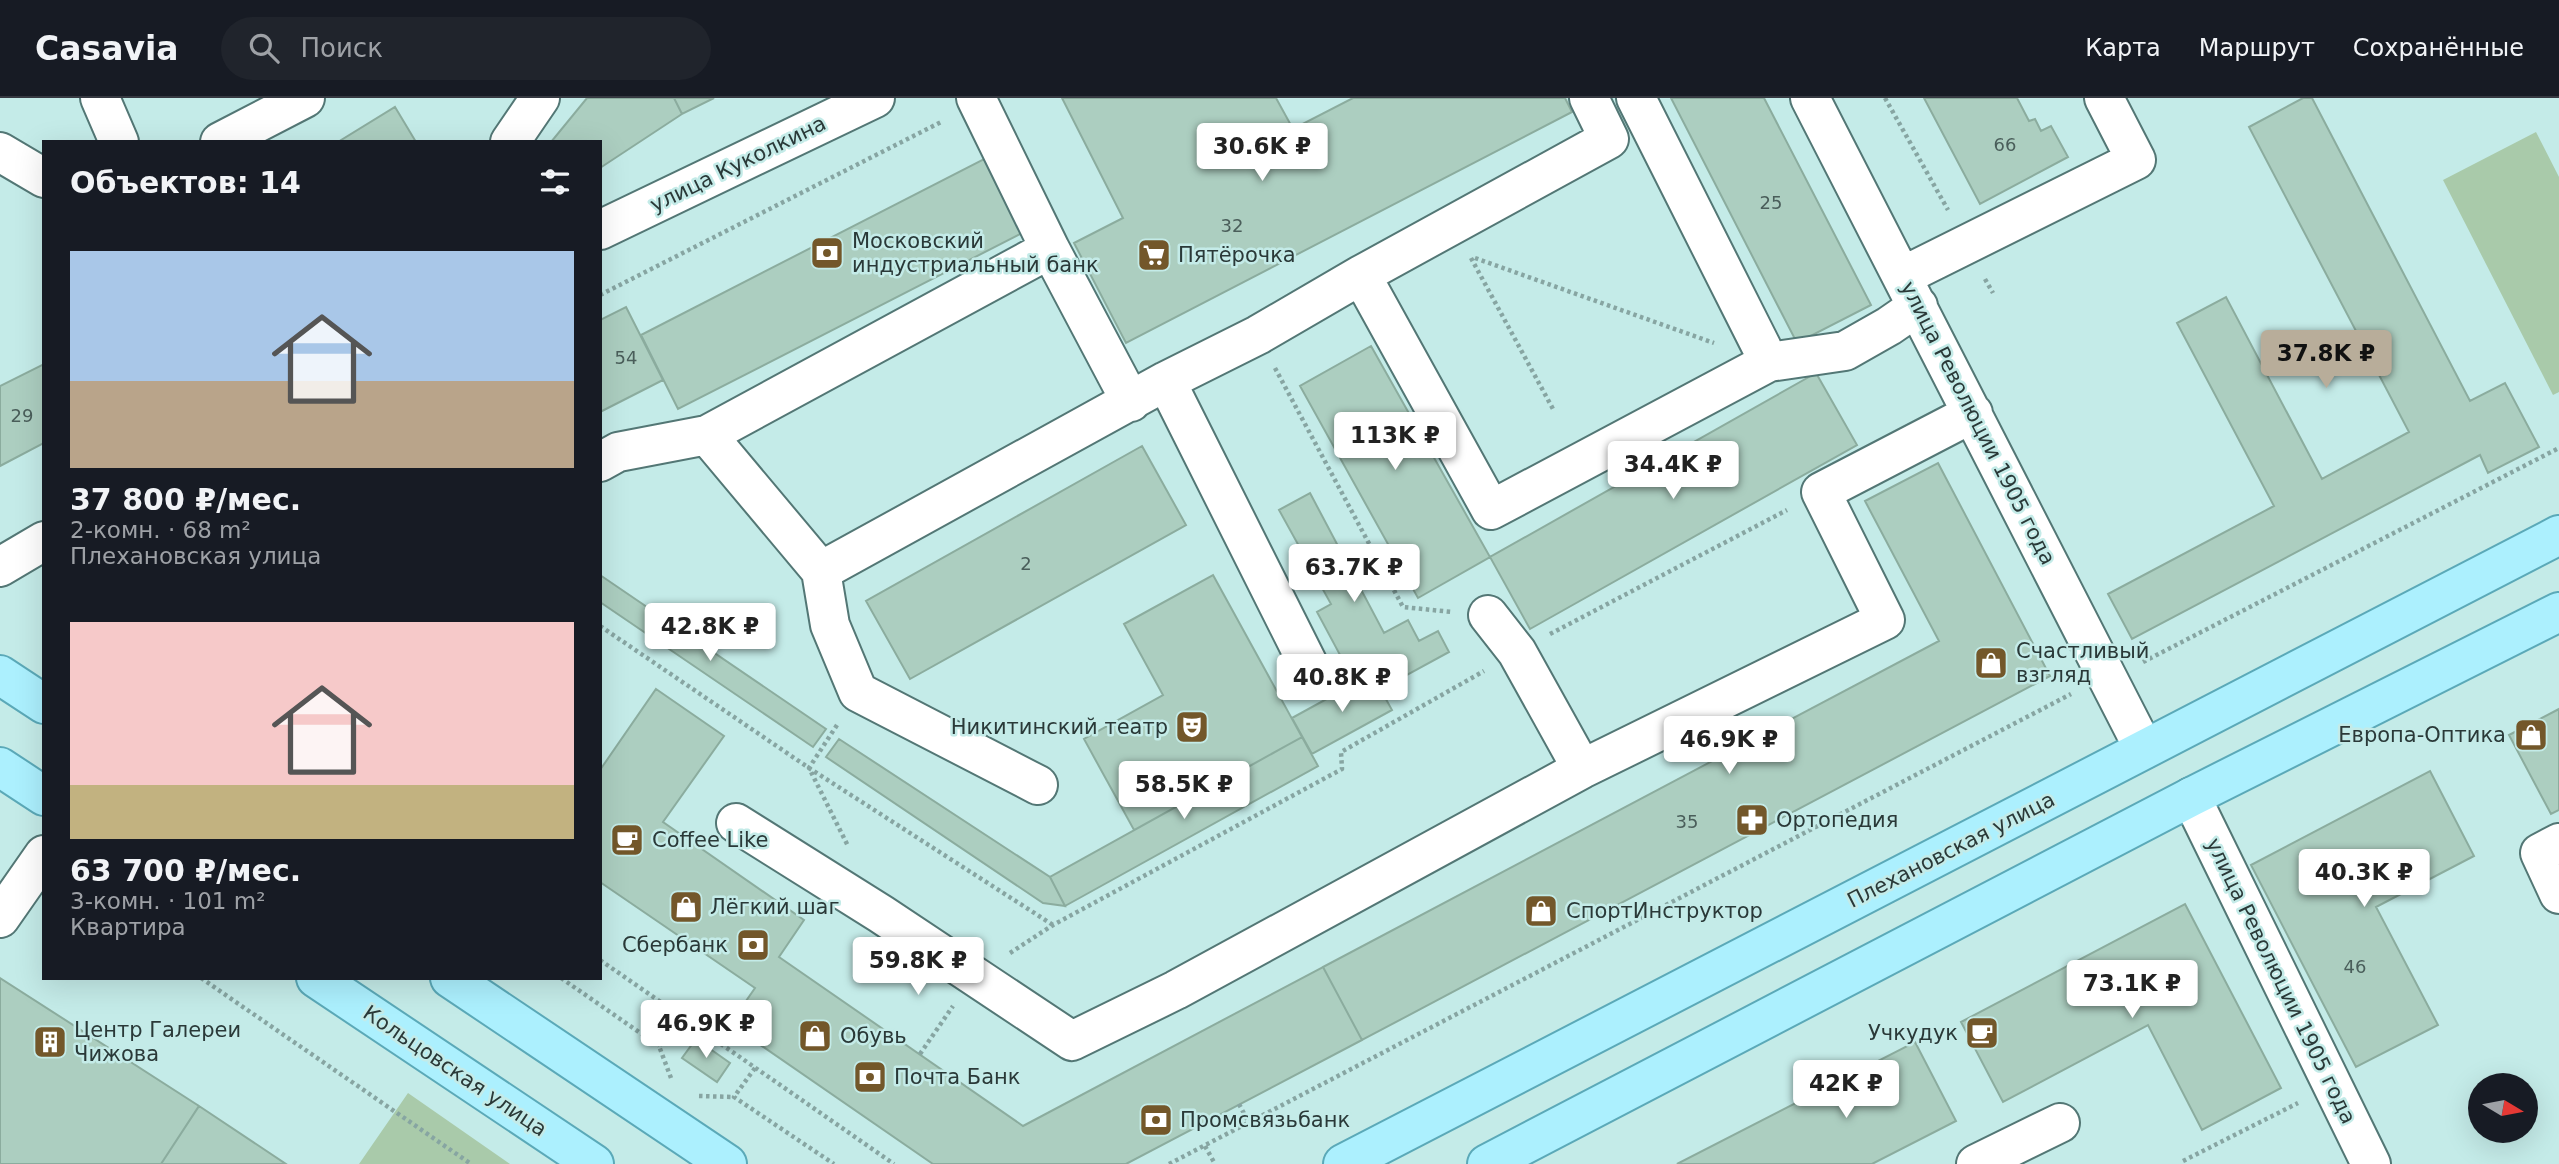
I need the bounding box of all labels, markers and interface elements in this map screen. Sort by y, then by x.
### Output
search box [221,17,711,80]
text: Casavia [35,29,179,68]
icon: search [245,29,283,67]
text: Поиск [301,33,383,63]
text: Карта [2085,34,2161,62]
text: Маршрут [2199,34,2315,62]
text: Сохранённые [2353,34,2524,62]
street label: улица Куколкина [646,111,830,217]
pin: 30.6K ₽ [1197,123,1327,183]
text: 30.6K ₽ [1213,133,1311,159]
house number: 66 [1994,134,2016,155]
icon: filters [536,163,574,201]
text: Объектов: 14 [70,165,301,200]
house number: 25 [1760,192,1782,213]
house number: 32 [1221,215,1243,236]
place label: Московский индустриальный банк [852,229,1099,277]
bank icon: Московский индустриальный банк [808,234,846,272]
supermarket icon: Пятёрочка [1135,236,1173,274]
place label: Пятёрочка [1178,243,1296,267]
street label: улица Революции 1905 года [1896,277,2060,569]
icon: home [259,296,385,422]
pin: 37.8K ₽ [2261,330,2391,390]
text: 37.8K ₽ [2277,340,2375,366]
house number: 54 [615,347,637,368]
house number: 29 [11,405,33,426]
pin: 113K ₽ [1338,412,1452,472]
text: 113K ₽ [1350,422,1440,448]
pin: 34.4K ₽ [1608,442,1738,501]
text: 34.4K ₽ [1624,451,1722,477]
text: 37 800 ₽/мес. [70,482,301,517]
text: 2-комн. · 68 m² [70,517,251,543]
text: Плехановская улица [70,543,321,569]
pin: 63.7K ₽ [1289,545,1419,604]
house number: 2 [1020,553,1032,574]
text: 63.7K ₽ [1305,554,1403,580]
pin: 42.8K ₽ [645,603,775,663]
text: 42.8K ₽ [661,613,759,639]
place label: Счастливый взгляд [2016,639,2149,687]
shop icon: Счастливый взгляд [1972,644,2010,682]
pin: 40.8K ₽ [1277,654,1407,714]
text: 40.8K ₽ [1293,664,1391,690]
icon: home [259,667,385,793]
theatre icon: Никитинский театр [1173,708,1211,746]
place label: Никитинский театр [951,715,1168,739]
pin: 46.9K ₽ [1664,716,1794,776]
shop icon: Европа-Оптика [2512,716,2550,754]
place label: Европа-Оптика [2338,723,2506,747]
text: 46.9K ₽ [1680,726,1778,752]
pin: 58.5K ₽ [1119,762,1249,821]
text: 58.5K ₽ [1135,771,1233,797]
street label: Плехановская улица [1843,787,2059,913]
pharmacy icon: Ортопедия [1733,801,1771,839]
place label: Ортопедия [1776,808,1898,832]
house number: 35 [1676,811,1698,832]
cafe icon: Coffee Like [608,821,646,859]
place label: Coffee Like [652,828,768,852]
street label: улица Революции 1905 года [2201,834,2361,1128]
pin: 40.3K ₽ [2299,850,2429,909]
text: 63 700 ₽/мес. [70,853,301,888]
text: 40.3K ₽ [2315,859,2413,885]
text: 3-комн. · 101 m² [70,888,265,914]
shop icon: Лёгкий шаг [667,888,705,926]
shop icon: СпортИнструктор [1522,892,1560,930]
place label: Лёгкий шаг [710,895,840,919]
place label: СпортИнструктор [1566,899,1763,923]
text: Квартира [70,914,186,940]
bank icon: Сбербанк [734,926,772,964]
place label: Сбербанк [622,933,728,957]
pin: 59.8K ₽ [853,937,983,997]
text: 59.8K ₽ [869,947,967,973]
house number: 46 [2344,956,2366,977]
pin: 73.1K ₽ [2067,960,2197,1020]
text: 73.1K ₽ [2083,970,2181,996]
pin: 46.9K ₽ [641,1000,771,1060]
street label: Кольцовская улица [359,1001,551,1141]
text: 46.9K ₽ [657,1010,755,1036]
cafe icon: Учкудук [1963,1014,2001,1052]
shop icon: Обувь [796,1017,834,1055]
place label: Центр Галереи Чижова [74,1018,241,1066]
place label: Учкудук [1868,1021,1958,1045]
building icon: Центр Галереи Чижова [31,1023,69,1061]
place label: Обувь [840,1024,907,1048]
bank icon: Почта Банк [851,1058,889,1096]
pin: 42K ₽ [1797,1060,1895,1120]
place label: Почта Банк [894,1065,1021,1089]
text: 42K ₽ [1809,1070,1883,1096]
north arrow [2468,1073,2538,1143]
map controls [2468,1073,2538,1143]
bank icon: Промсвязьбанк [1137,1101,1175,1139]
place label: Промсвязьбанк [1180,1108,1350,1132]

